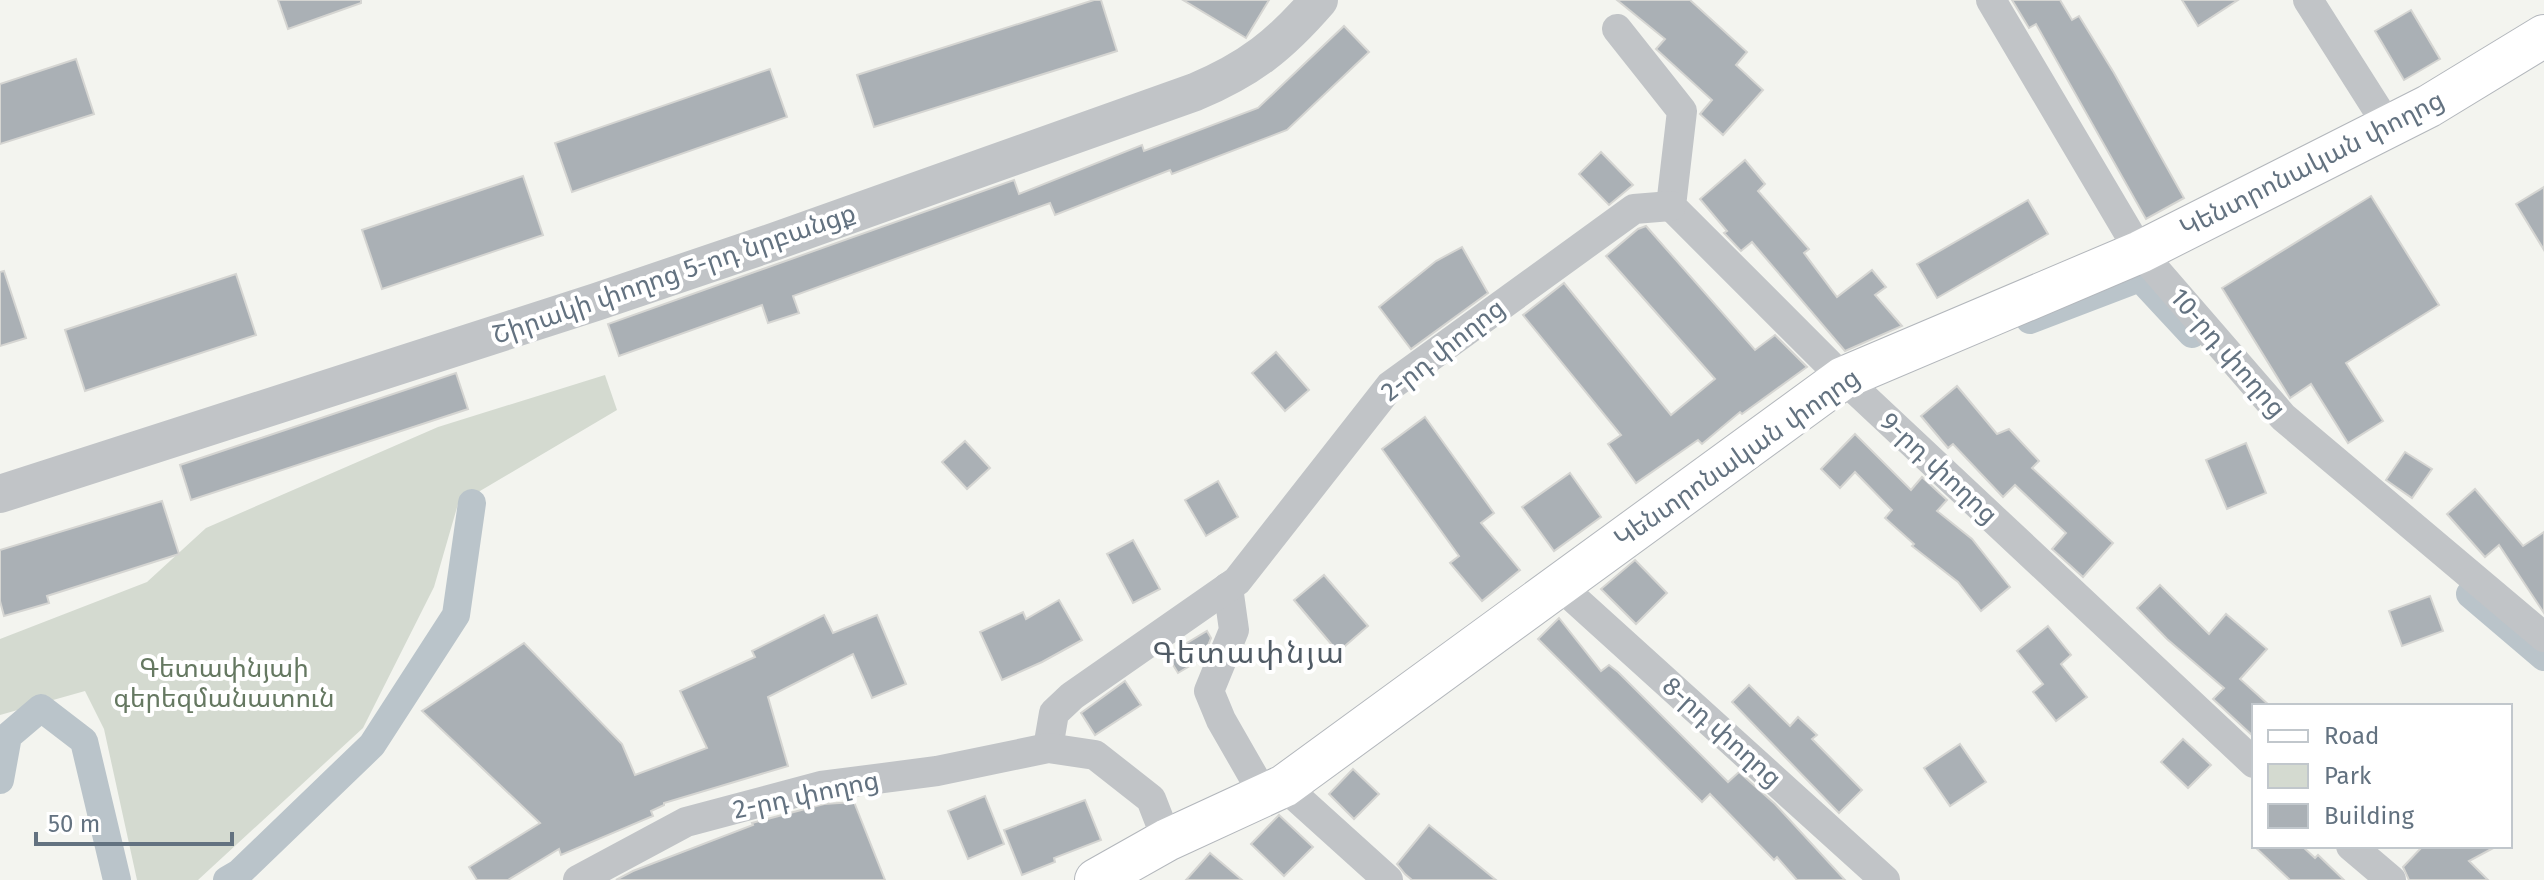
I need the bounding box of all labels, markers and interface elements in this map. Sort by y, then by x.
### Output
street label: Կենտրոնական փողոց [2175,84,2449,244]
street label: Շիրակի փողոց 5-րդ նրբանցք [488,197,860,351]
street label: 10-րդ փողոց [2163,282,2293,424]
street label: 2-րդ փողոց [1375,292,1511,408]
street label: Կենտրոնական փողոց [1609,362,1865,554]
street label: 9-րդ փողոց [1874,406,2004,530]
district label: Գետափնյա [1152,635,1346,671]
park label: Գետափնյաի գերեզմանատուն [113,653,335,714]
street label: 8-րդ փողոց [1656,670,1788,794]
legend [2252,704,2512,848]
text: Road [2324,722,2379,750]
text: Park [2324,762,2372,790]
street label: 2-րդ փողոց [730,764,882,826]
scale bar [36,796,232,846]
text: Building [2324,802,2414,830]
text: 50 m [48,810,100,838]

